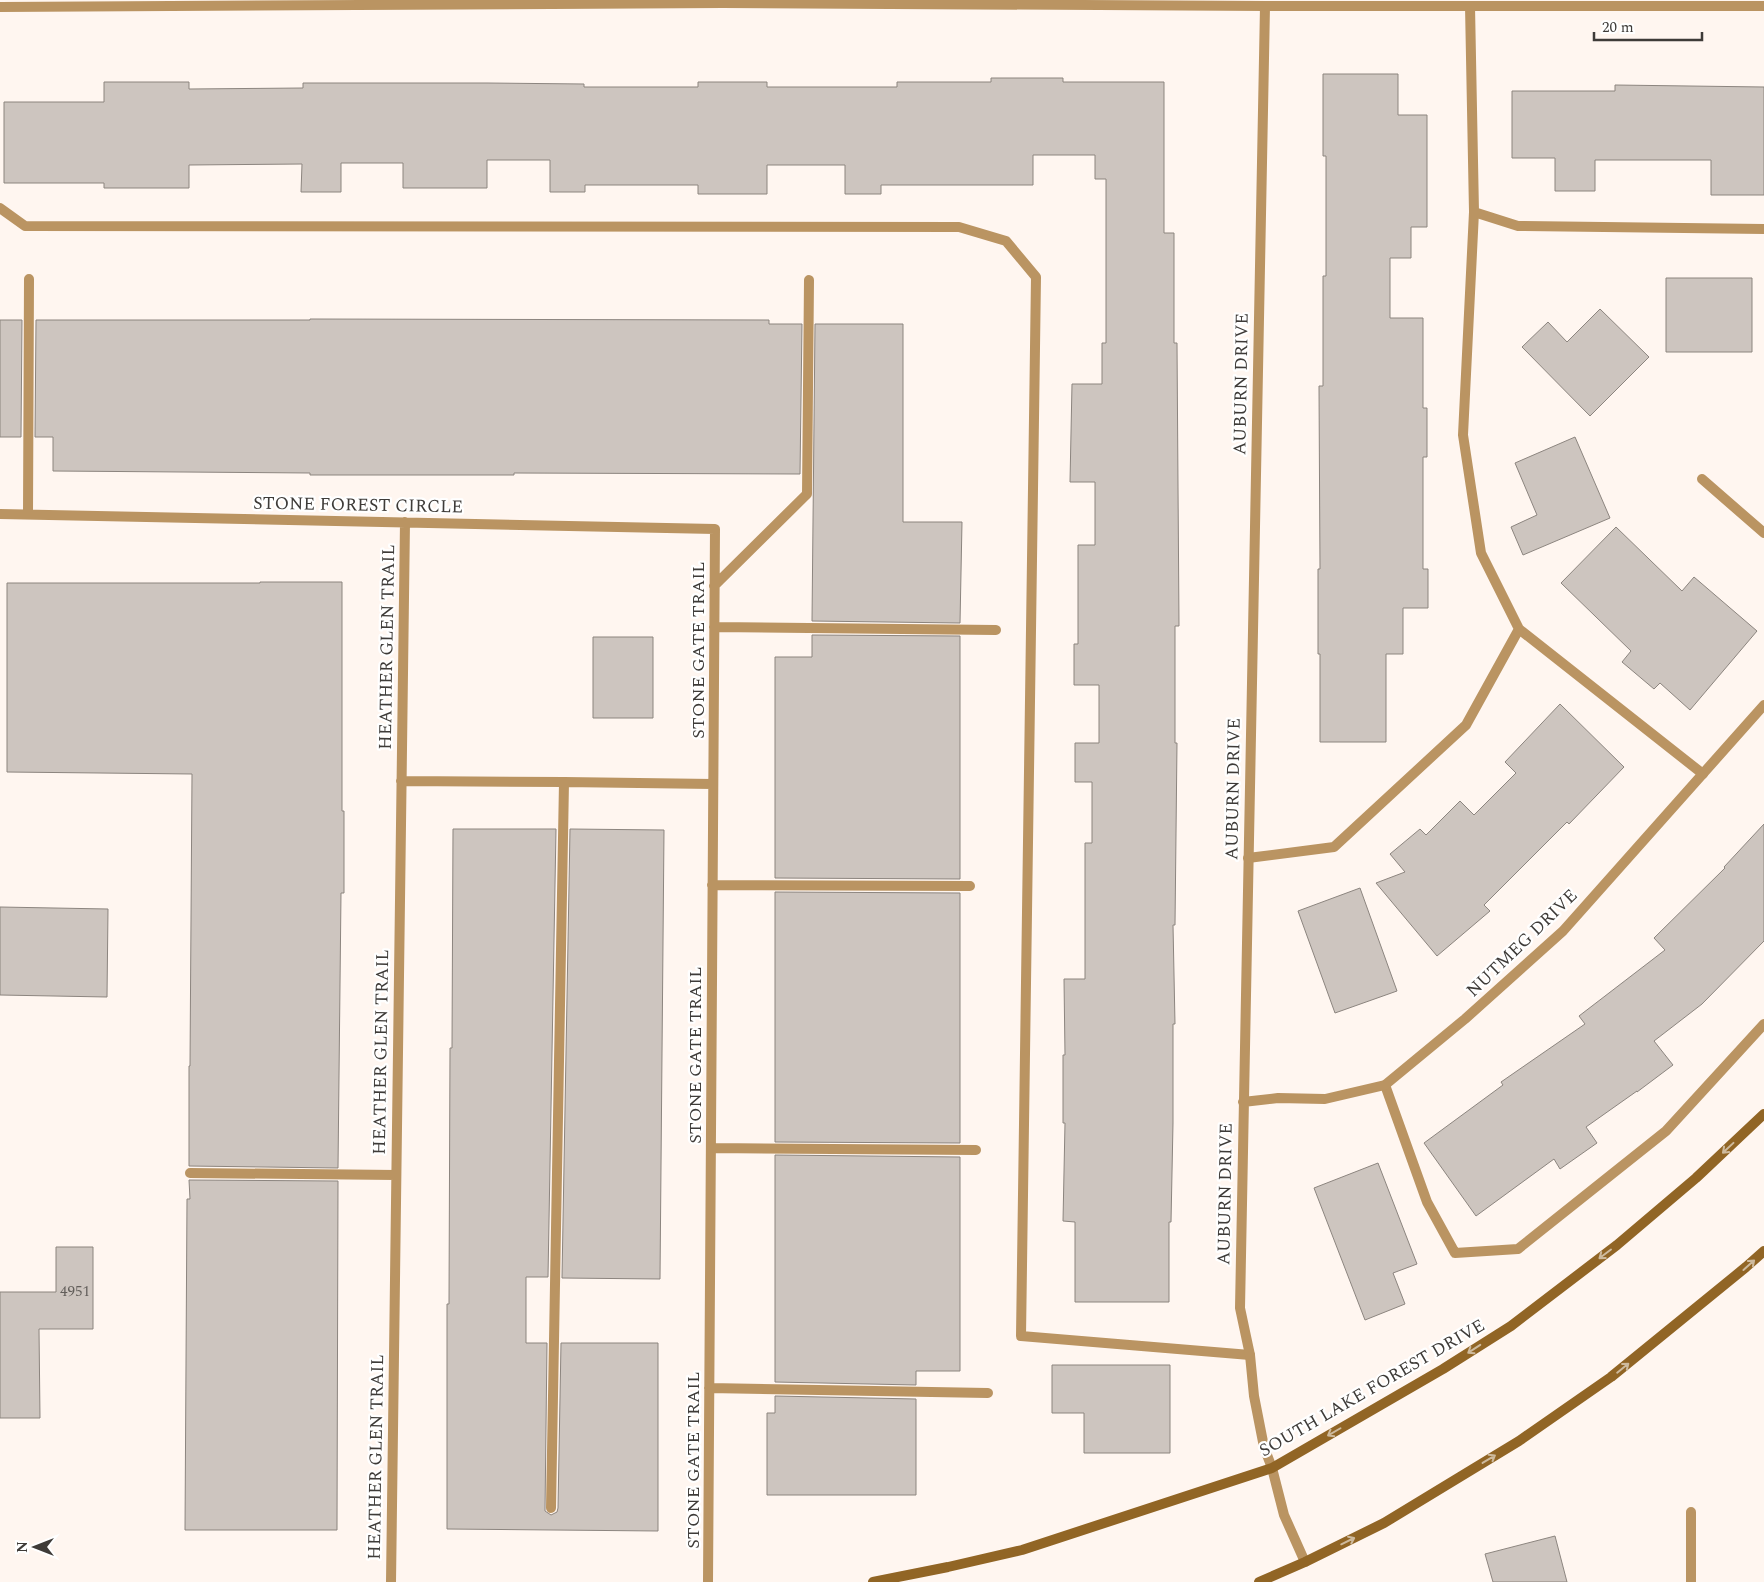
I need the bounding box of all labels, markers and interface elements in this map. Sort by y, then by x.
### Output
scale bar [1594,10,1702,42]
text: 20 m [1602,16,1634,39]
street label: AUBURN DRIVE [1226,313,1256,455]
street label: STONE FOREST CIRCLE [253,490,463,520]
street label: HEATHER GLEN TRAIL [372,544,402,750]
street label: STONE GATE TRAIL [685,561,712,739]
street label: AUBURN DRIVE [1218,718,1248,860]
street label: NUTMEG DRIVE [1460,883,1584,1003]
street label: HEATHER GLEN TRAIL [366,949,396,1155]
street label: STONE GATE TRAIL [682,966,709,1144]
street label: AUBURN DRIVE [1210,1123,1240,1265]
one-way arrow [1722,1142,1735,1154]
one-way arrow [1599,1248,1612,1259]
one-way arrow [1742,1259,1755,1271]
house number: 4951 [60,1280,90,1303]
street label: SOUTH LAKE FOREST DRIVE [1254,1312,1490,1464]
one-way arrow [1467,1344,1481,1354]
street label: HEATHER GLEN TRAIL [361,1354,391,1560]
one-way arrow [1616,1362,1629,1373]
street label: STONE GATE TRAIL [680,1371,707,1549]
one-way arrow [1328,1428,1342,1438]
one-way arrow [1481,1454,1495,1464]
north arrow [10,1522,60,1572]
one-way arrow [1340,1536,1355,1545]
text: N [12,1541,33,1553]

